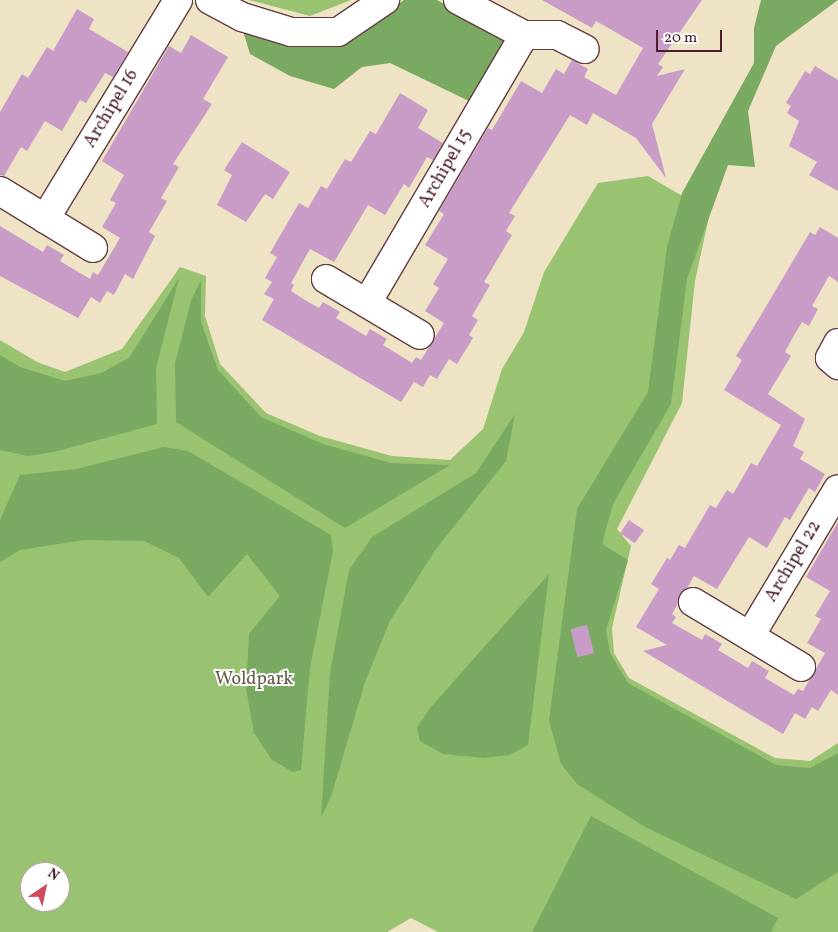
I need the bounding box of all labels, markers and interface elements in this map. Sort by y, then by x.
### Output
scale bar [658,20,724,52]
text: 20 m [664,28,697,49]
street label: Archipel 16 [80,66,144,152]
street label: Archipel 15 [415,126,477,212]
street label: Archipel 22 [761,517,827,607]
park label: Woldpark [215,669,293,691]
north arrow [20,862,70,912]
text: N [44,864,63,886]

